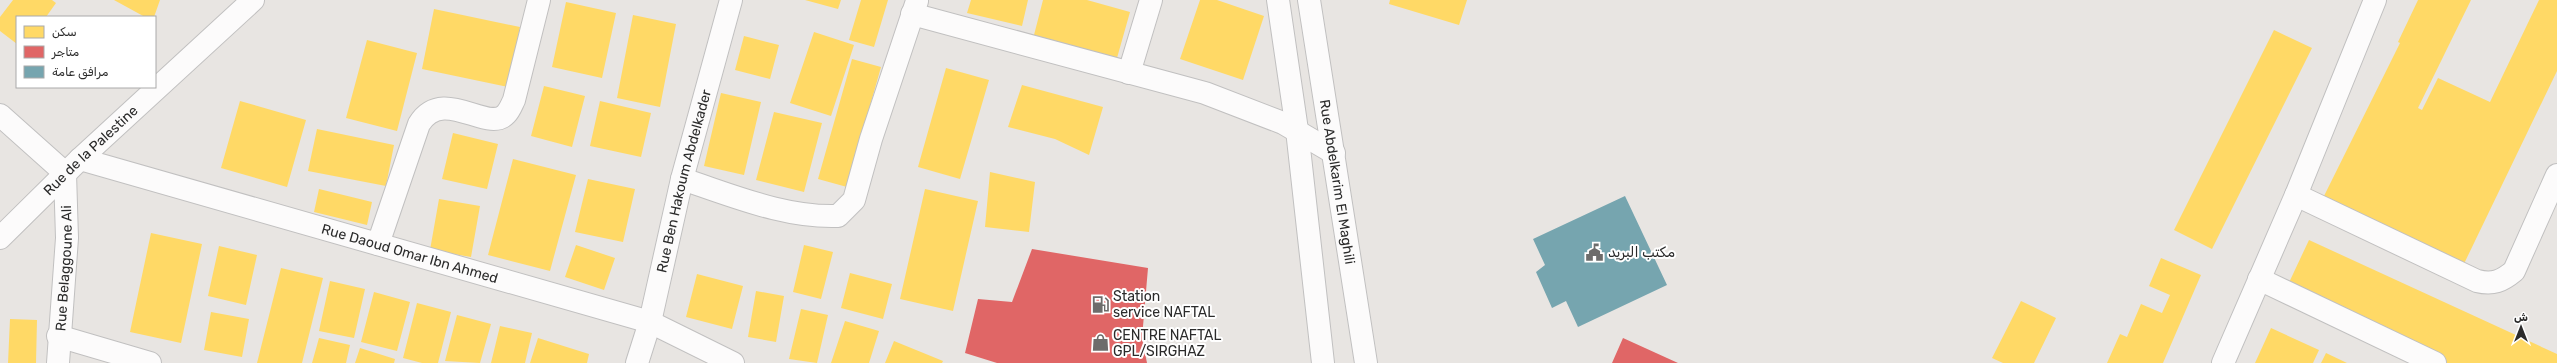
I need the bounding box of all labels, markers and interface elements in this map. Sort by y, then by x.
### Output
legend [16,16,156,88]
text: سكن [52,25,77,39]
text: متاجر [51,45,80,60]
text: مرافق عامة [52,65,109,80]
street label: Rue Ben Hakoum Abdelkader [653,87,715,274]
street label: Rue Abdelkarim El Maghili [1316,98,1359,265]
street label: Rue de la Palestine [40,102,141,199]
street label: Rue Belaggoune Ali [52,205,76,332]
street label: Rue Daoud Omar Ibn Ahmed [319,220,500,287]
public building icon: مكتب البريد [1585,242,1605,262]
place label: مكتب البريد [1608,244,1675,261]
place label: Station service NAFTAL [1113,288,1215,321]
fuel station icon: Station service NAFTAL [1090,294,1110,314]
north arrow [2501,307,2541,347]
text: ش [2514,311,2528,324]
place label: CENTRE NAFTAL GPL/SIRGHAZ [1113,327,1221,360]
shop icon: CENTRE NAFTAL GPL/SIRGHAZ [1090,333,1110,353]

